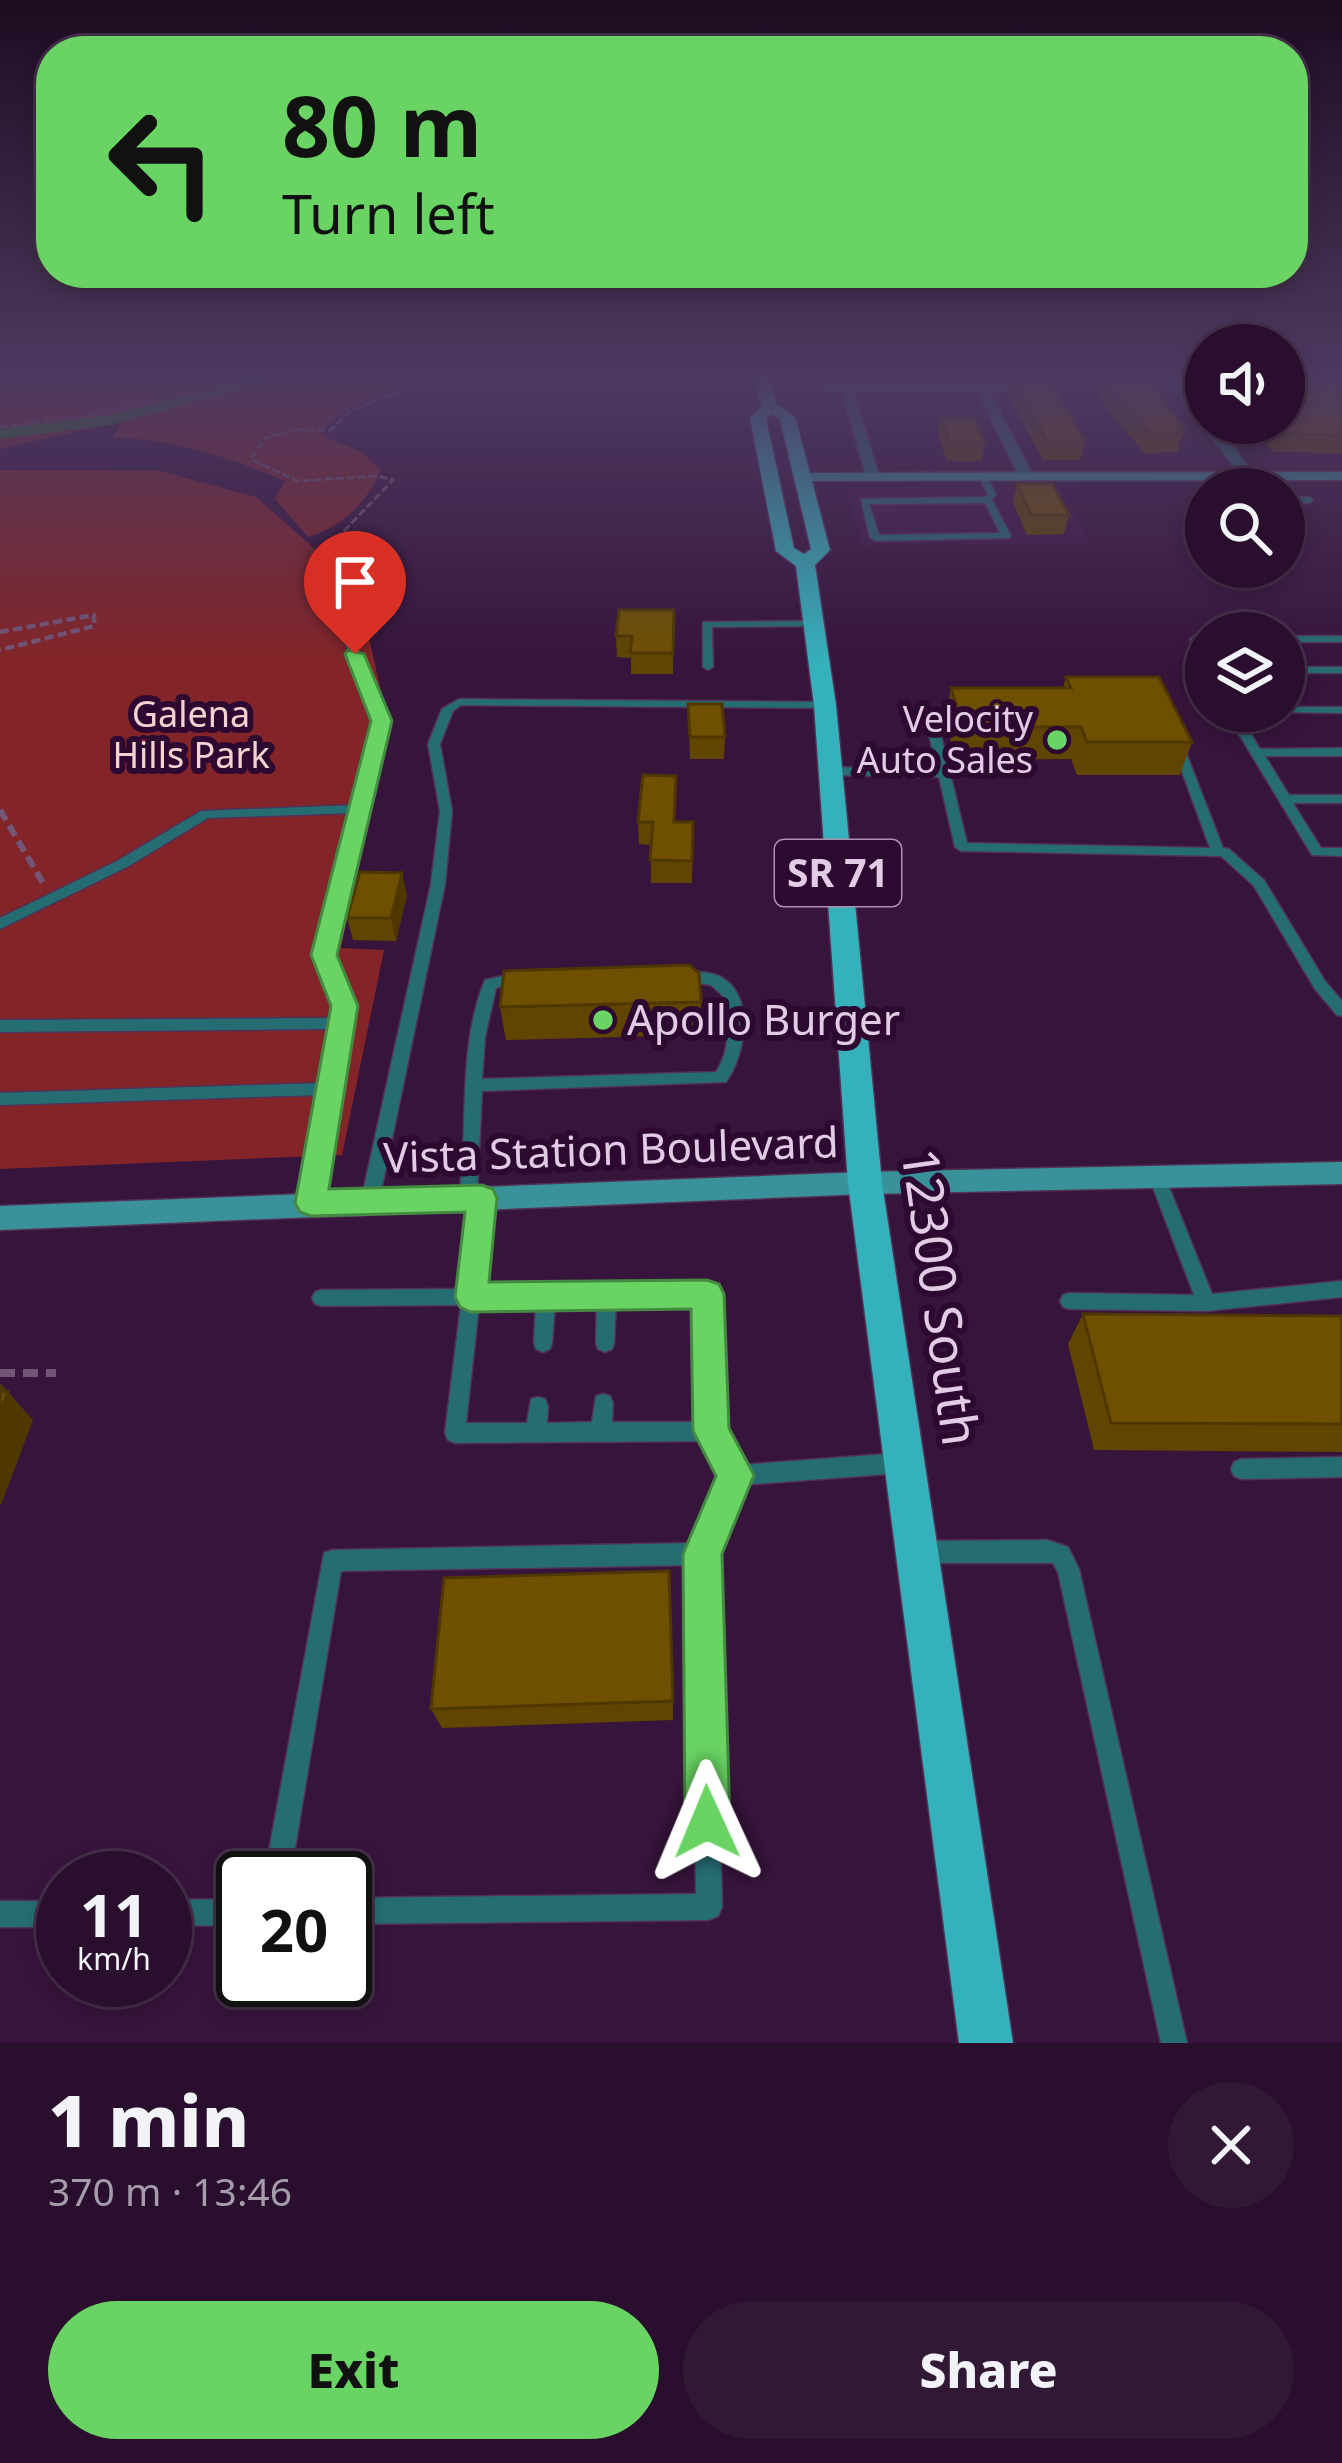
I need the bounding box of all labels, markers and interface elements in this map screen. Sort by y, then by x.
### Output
text: 80 m [282,67,482,182]
icon: left [84,84,240,240]
text: Turn left [282,176,495,250]
map controls [1185,324,1305,732]
button: sound [1185,324,1305,444]
button: search [1185,468,1305,588]
pin [304,531,406,654]
icon: arrive [322,549,388,615]
button: layers [1185,612,1305,732]
park label: Galena Hills Park [112,689,270,779]
place label: Velocity Auto Sales [857,694,1034,784]
marker: Velocity Auto Sales [1044,727,1070,753]
road number: SR 71 [775,840,901,906]
place label: Apollo Burger [627,990,900,1047]
marker: Apollo Burger [590,1007,616,1033]
street label: Vista Station Boulevard [382,1112,840,1185]
street label: 12300 South [886,1144,997,1450]
position arrow [644,1759,770,1885]
speed limit sign: 20 [216,1851,372,2007]
text: 11 [80,1873,148,1955]
text: km/h [77,1938,151,1979]
text: 1 min [48,2070,249,2168]
button: close [1168,2082,1294,2208]
text: 370 m · 13:46 [48,2164,292,2217]
button: Exit [48,2301,659,2439]
button: Share [683,2301,1294,2439]

